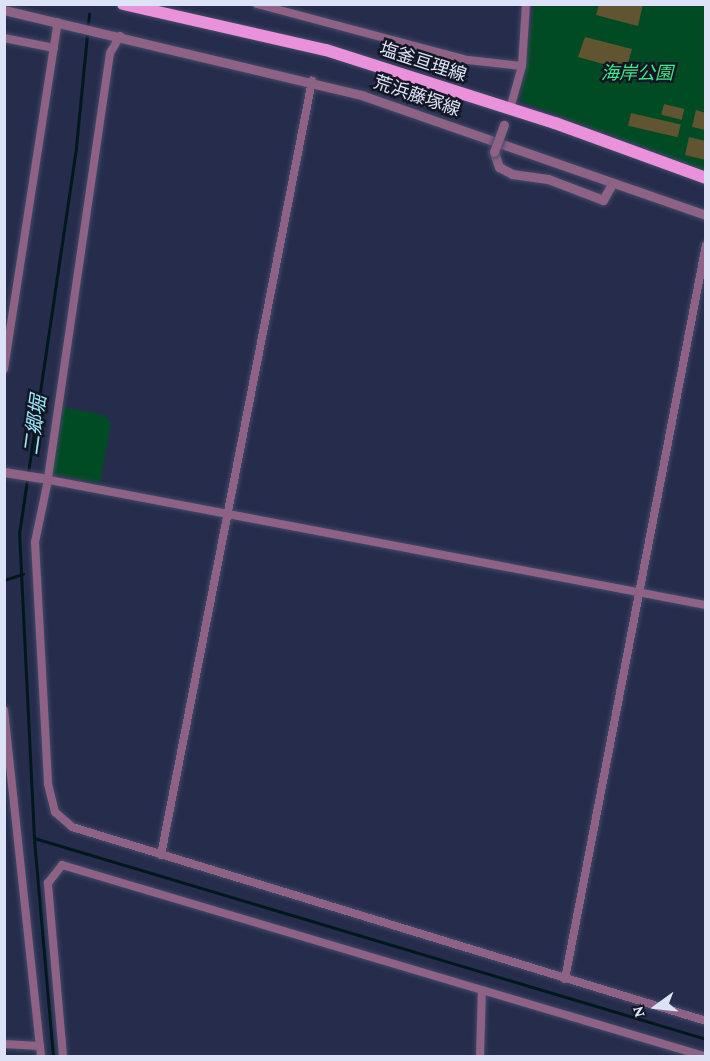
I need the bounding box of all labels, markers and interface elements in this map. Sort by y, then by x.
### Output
street label: 塩釜亘理線 [377,38,469,86]
park label: 海岸公園 [601,62,673,84]
street label: 荒浜藤塚線 [371,71,463,121]
water label: 二郷堀 [19,394,51,456]
north arrow [626,977,686,1037]
text: N [629,1004,648,1019]

